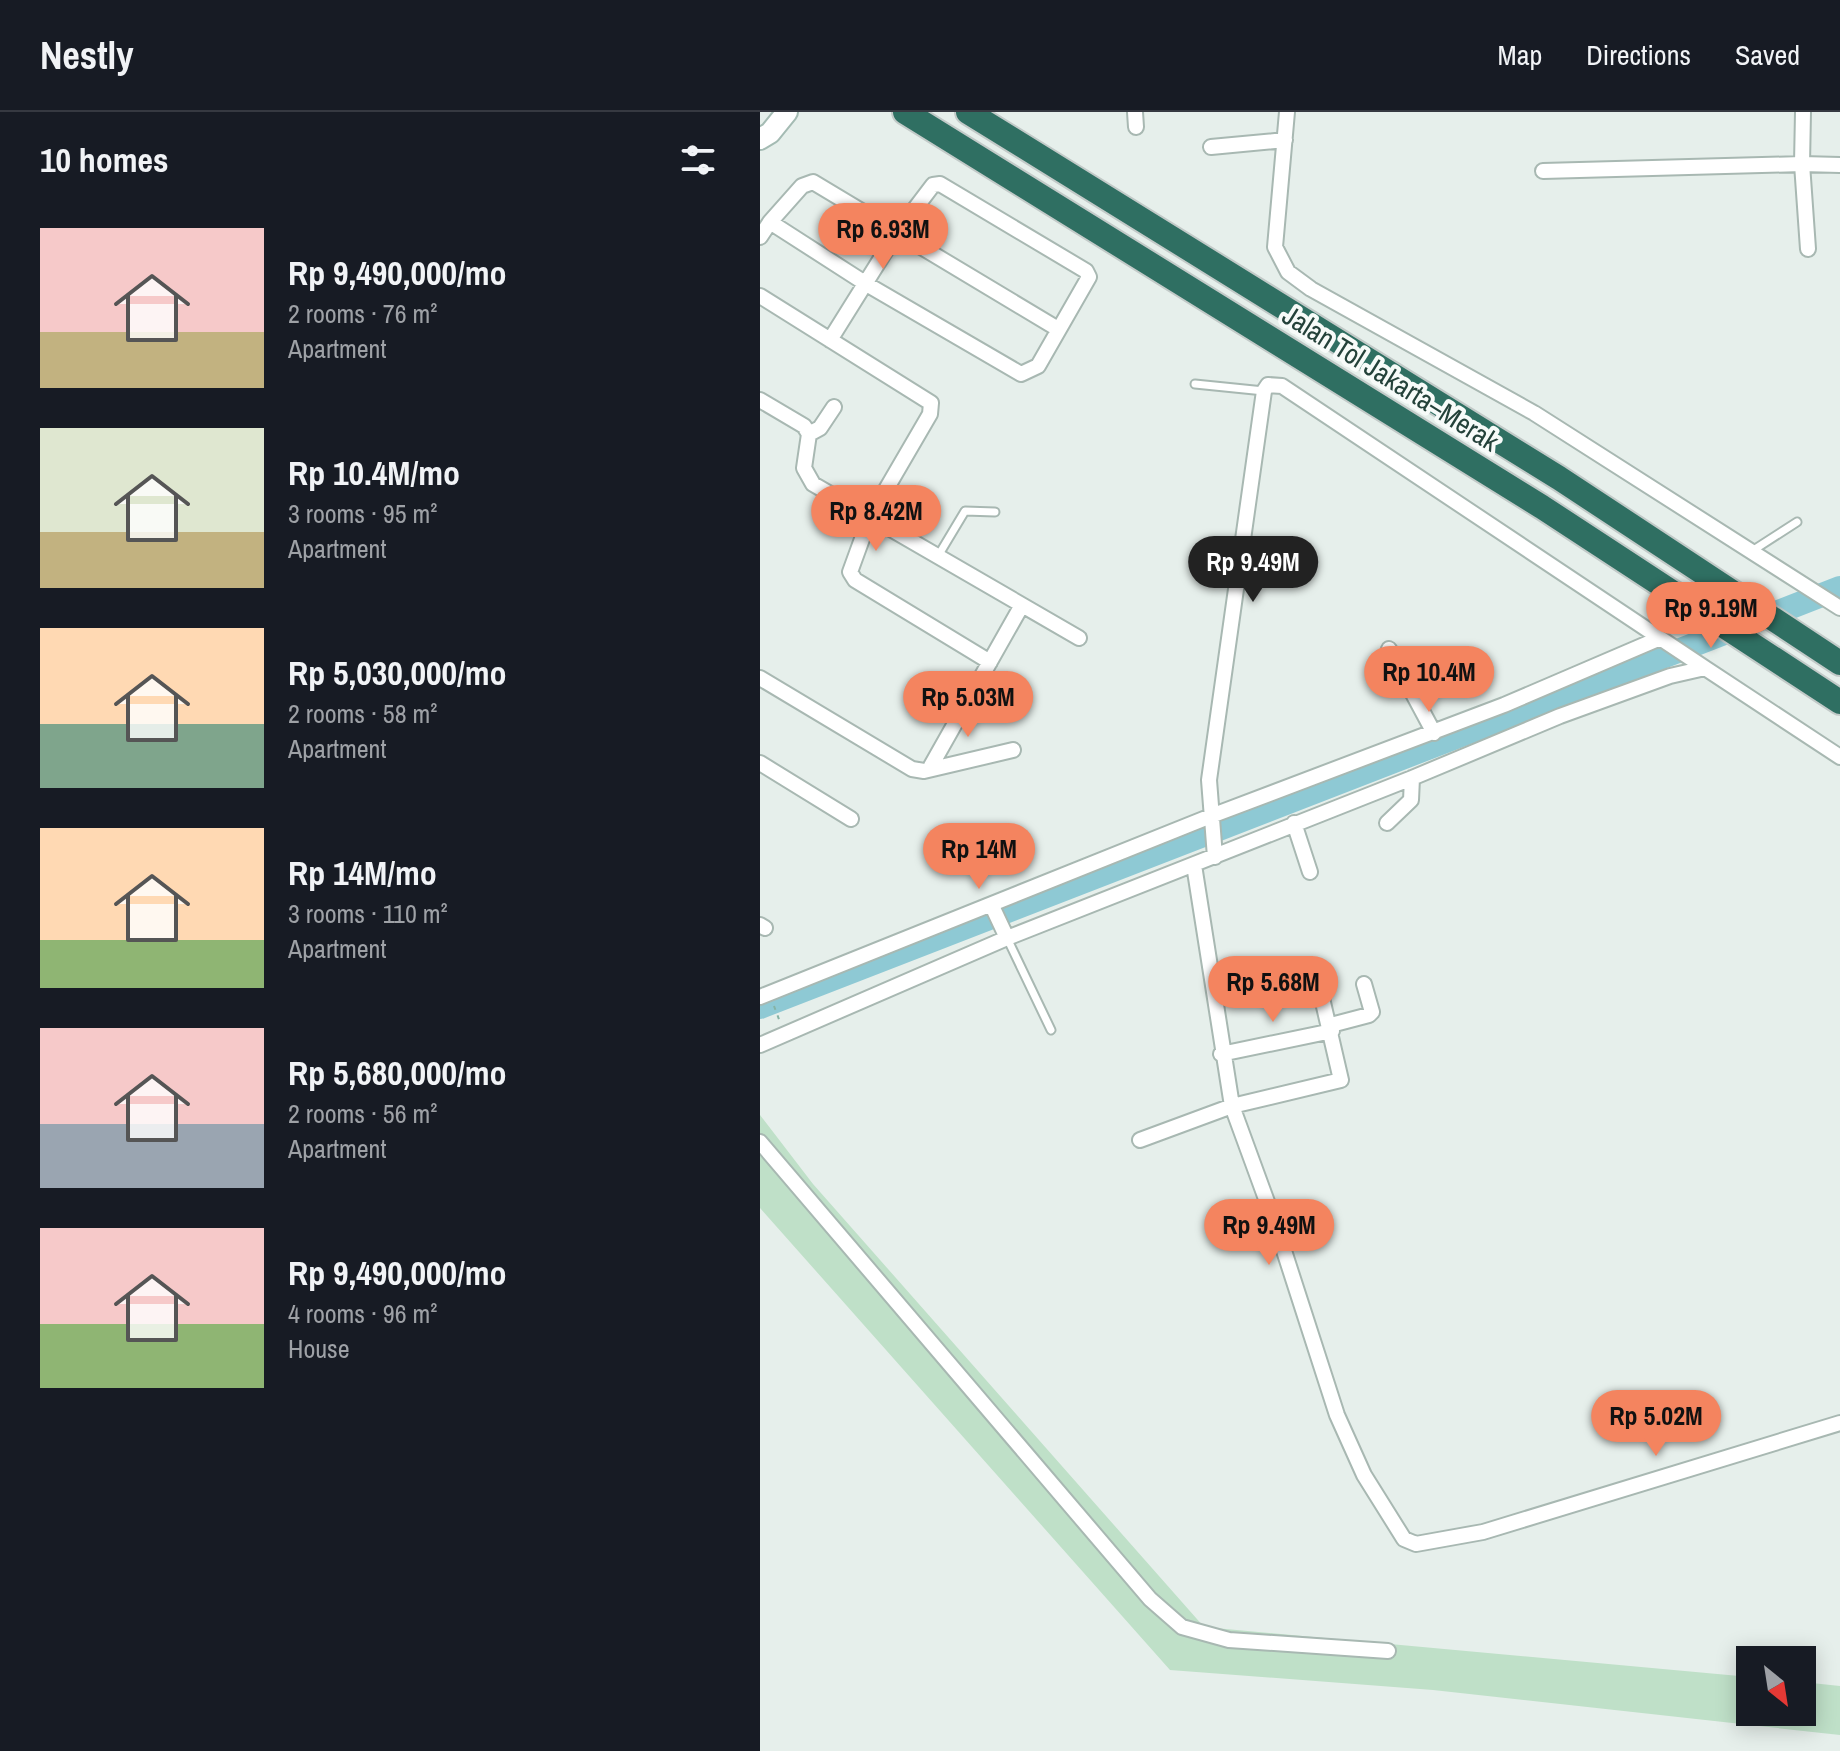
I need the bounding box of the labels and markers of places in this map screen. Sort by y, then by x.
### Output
pin: Rp 6.93M [800,203,966,271]
pin: Rp 8.42M [793,485,959,553]
pin: Rp 9.49M [1170,536,1336,604]
pin: Rp 9.19M [1628,582,1794,650]
pin: Rp 10.4M [1346,646,1512,714]
pin: Rp 5.03M [885,671,1051,739]
pin: Rp 14M [914,823,1044,891]
pin: Rp 5.68M [1190,956,1356,1024]
pin: Rp 9.49M [1186,1199,1352,1267]
pin: Rp 5.02M [1573,1390,1739,1458]

